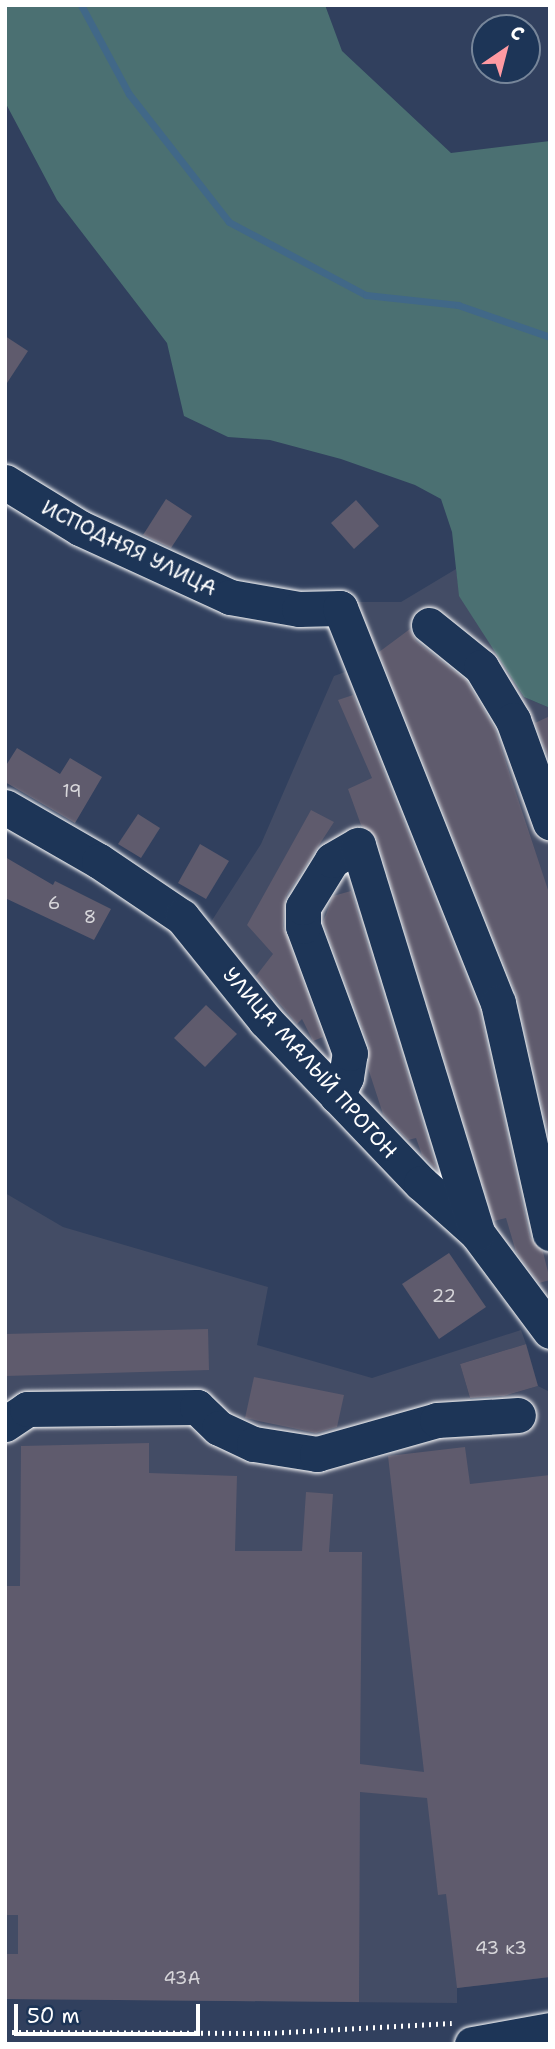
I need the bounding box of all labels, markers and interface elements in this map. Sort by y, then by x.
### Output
north arrow [471,14,541,84]
text: С [505,19,529,47]
street label: ИСПОДНЯЯ УЛИЦА [37,495,221,601]
house number: 19 [62,780,82,802]
house number: 6 [48,892,60,914]
house number: 8 [84,906,96,928]
street label: УЛИЦА МАЛЫЙ ПРОГОН [217,962,403,1164]
house number: 22 [432,1285,456,1307]
house number: 43 к3 [475,1937,527,1959]
house number: 43А [163,1967,201,1989]
scale bar [18,1990,203,2034]
text: 50 m [27,2002,80,2030]

